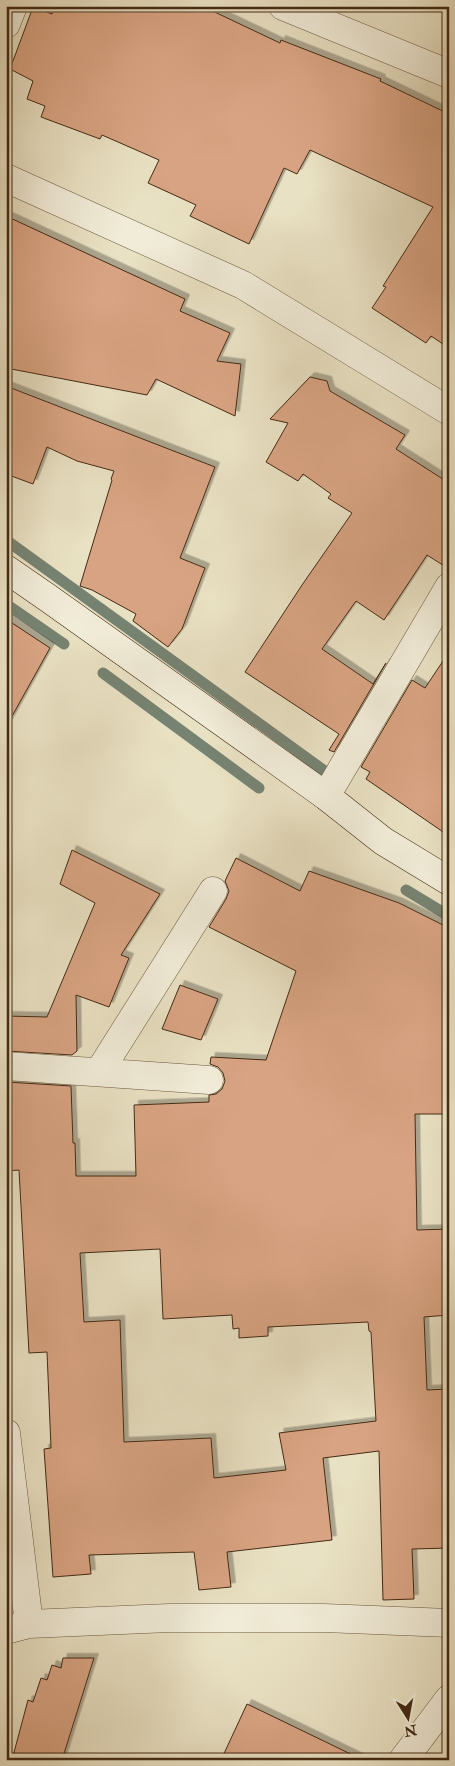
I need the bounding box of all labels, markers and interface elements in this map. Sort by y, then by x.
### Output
north arrow [382,1694,432,1744]
text: N [402,1721,419,1740]

